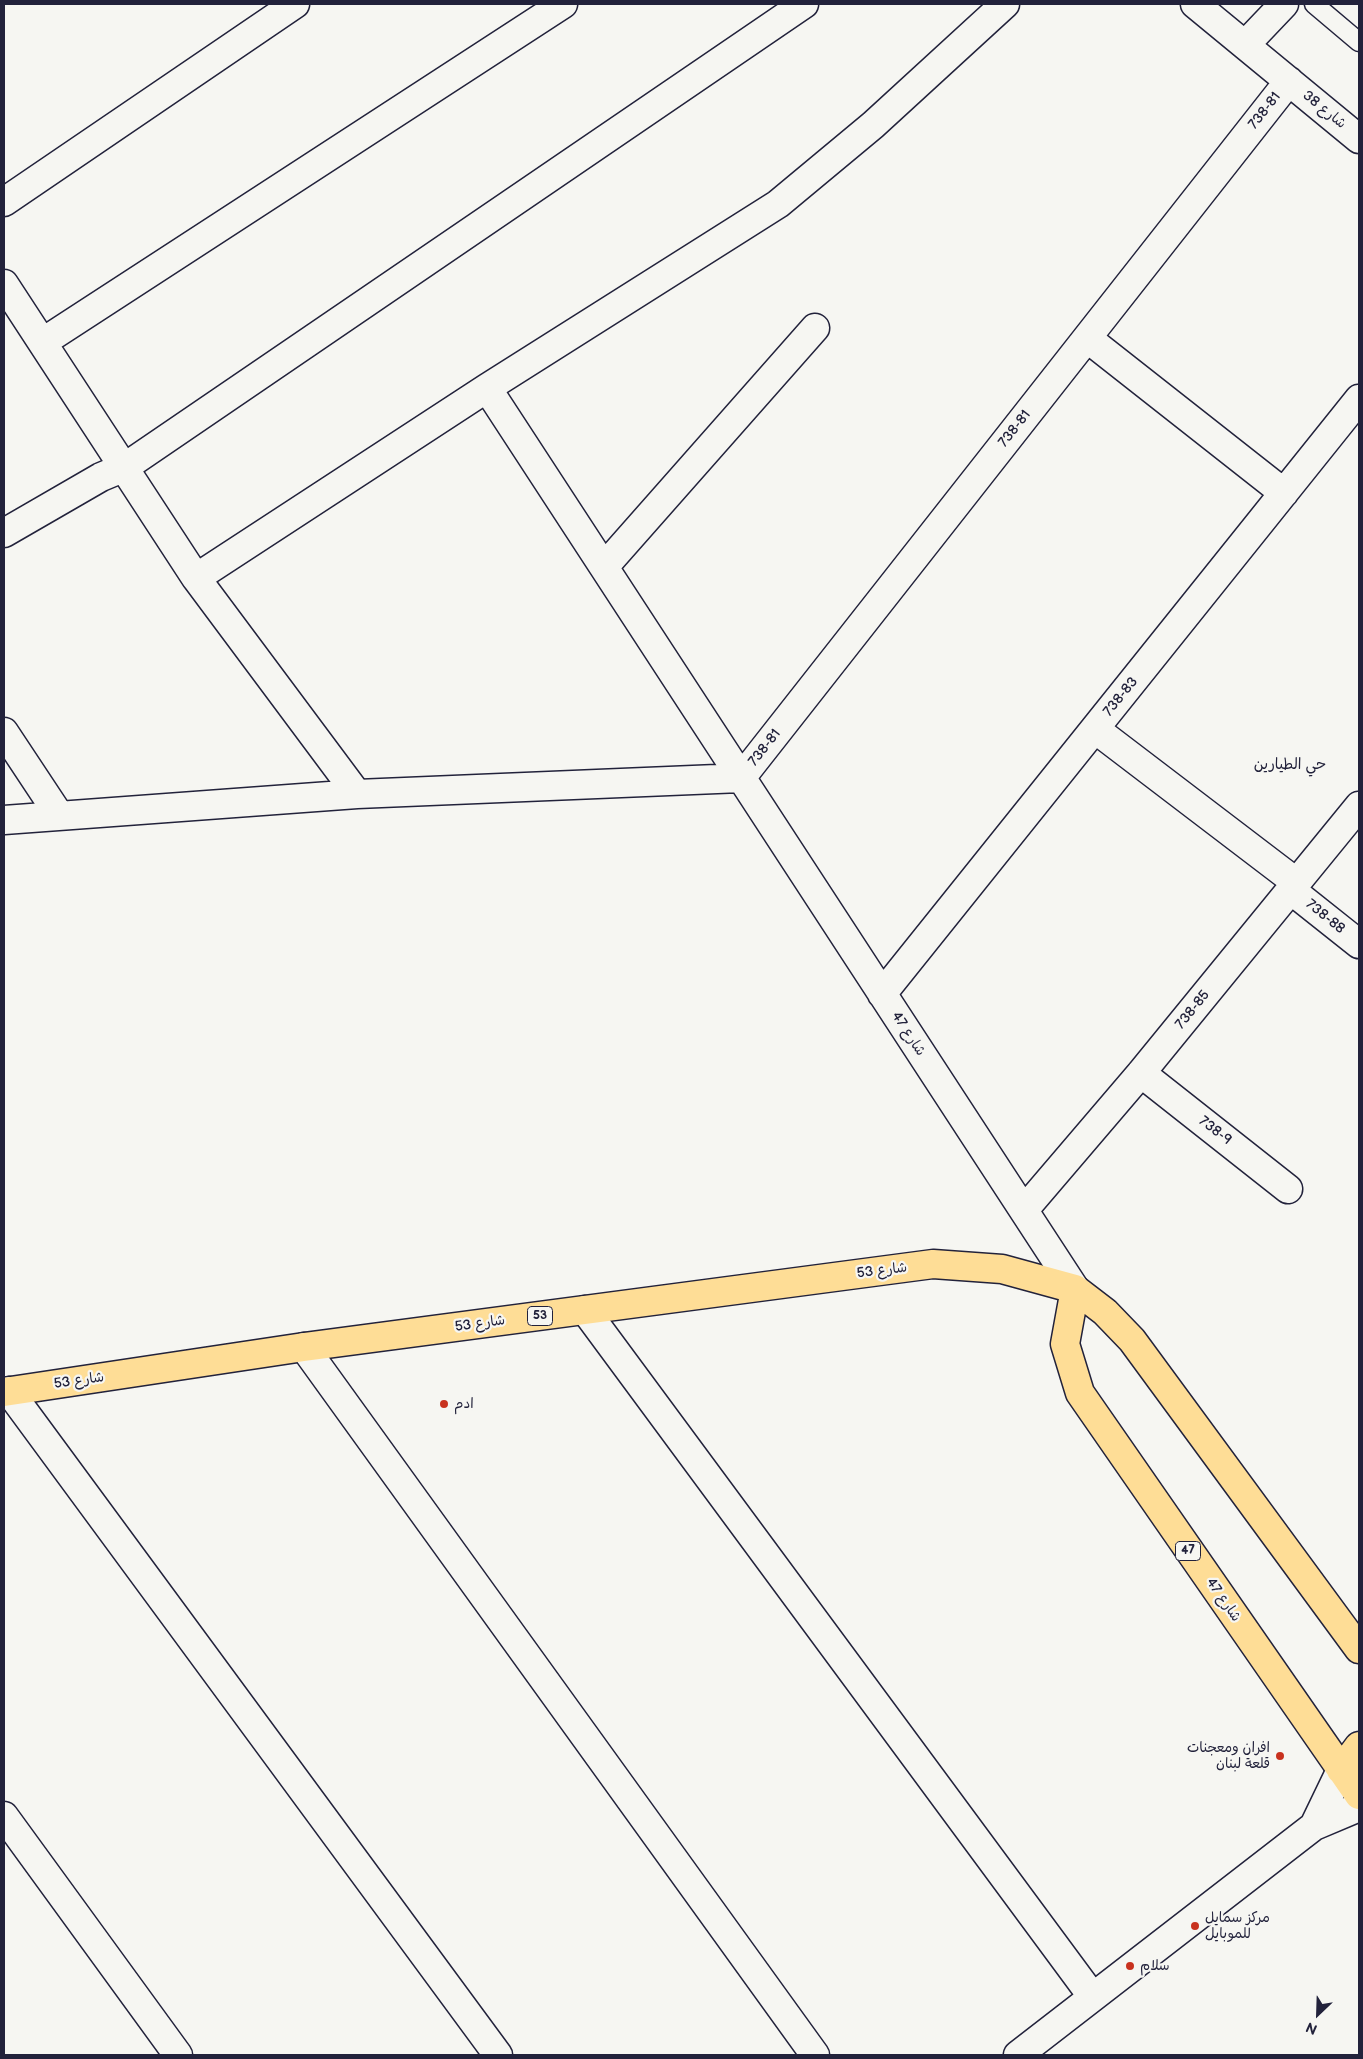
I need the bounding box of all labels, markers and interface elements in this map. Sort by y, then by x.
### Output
street label: شارع 38 [1299,87,1349,133]
street label: 738-81 [1245,89,1285,133]
street label: 738-81 [995,407,1035,451]
street label: 738-83 [1100,674,1142,720]
street label: 738-81 [745,726,785,770]
district label: حي الطيارين [1254,756,1326,774]
street label: 738-88 [1302,896,1348,938]
street label: 738-85 [1172,987,1214,1033]
street label: شارع 47 [887,1009,929,1059]
street label: 738-9 [1195,1113,1235,1149]
street label: شارع 53 [856,1260,908,1282]
road number: 53 [528,1306,552,1325]
street label: شارع 53 [454,1312,506,1336]
street label: شارع 53 [53,1369,105,1393]
place label: ادم [454,1396,474,1412]
marker: ادم [438,1398,450,1410]
road number: 47 [1176,1542,1200,1560]
street label: شارع 47 [1202,1575,1244,1625]
place label: افران ومعجنات قلعة لبنان [1187,1740,1270,1772]
marker: افران ومعجنات قلعة لبنان [1274,1750,1286,1762]
place label: مركز سمايل للموبايل [1205,1910,1270,1942]
marker: مركز سمايل للموبايل [1189,1920,1201,1932]
place label: سلام [1140,1958,1170,1974]
marker: سلام [1124,1960,1136,1972]
north arrow [1293,1989,1343,2039]
text: N [1303,2018,1320,2038]

